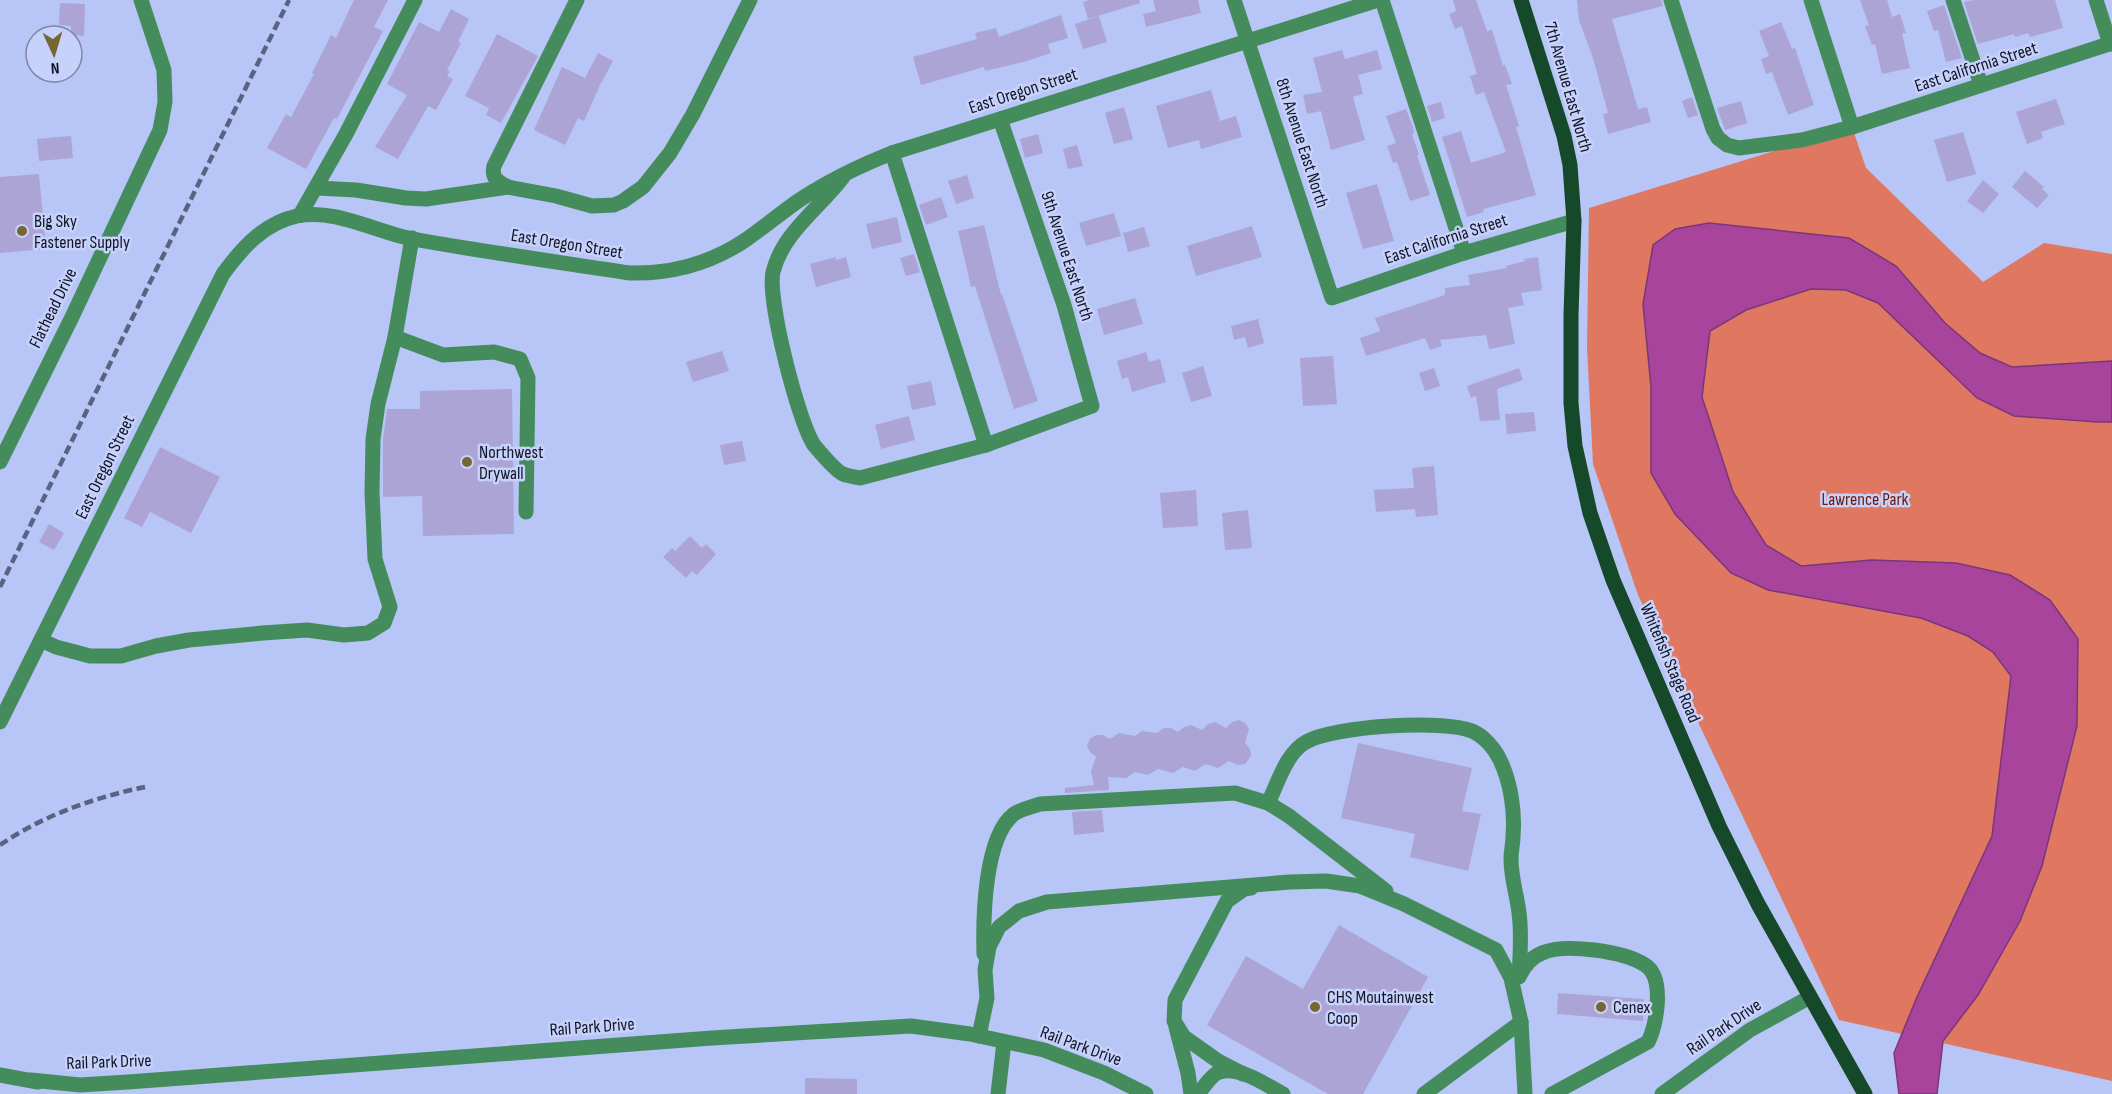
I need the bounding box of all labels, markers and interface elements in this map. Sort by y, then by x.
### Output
street label: 7th Avenue East North [1539,20,1597,154]
north arrow [24,24,84,84]
street label: East California Street [1912,37,2040,97]
text: N [50,58,60,77]
street label: East Oregon Street [966,63,1080,118]
street label: 8th Avenue East North [1271,76,1333,210]
street label: 9th Avenue East North [1036,188,1098,324]
street label: East California Street [1382,209,1510,269]
place label: Big Sky Fastener Supply [34,211,130,253]
marker: Big Sky Fastener Supply [15,224,29,238]
street label: East Oregon Street [510,225,625,263]
street label: Flathead Drive [25,265,81,351]
street label: East Oregon Street [71,411,139,522]
place label: Northwest Drywall [479,442,544,484]
marker: Northwest Drywall [460,455,474,469]
park label: Lawrence Park [1822,489,1909,510]
street label: Whitefish Stage Road [1635,600,1705,726]
place label: CHS Moutainwest Coop [1327,987,1434,1029]
street label: Rail Park Drive [1683,994,1765,1060]
place label: Cenex [1613,997,1651,1018]
marker: CHS Moutainwest Coop [1308,1000,1322,1014]
marker: Cenex [1594,1000,1608,1014]
street label: Rail Park Drive [549,1014,635,1040]
street label: Rail Park Drive [1037,1022,1125,1070]
street label: Rail Park Drive [66,1050,152,1074]

